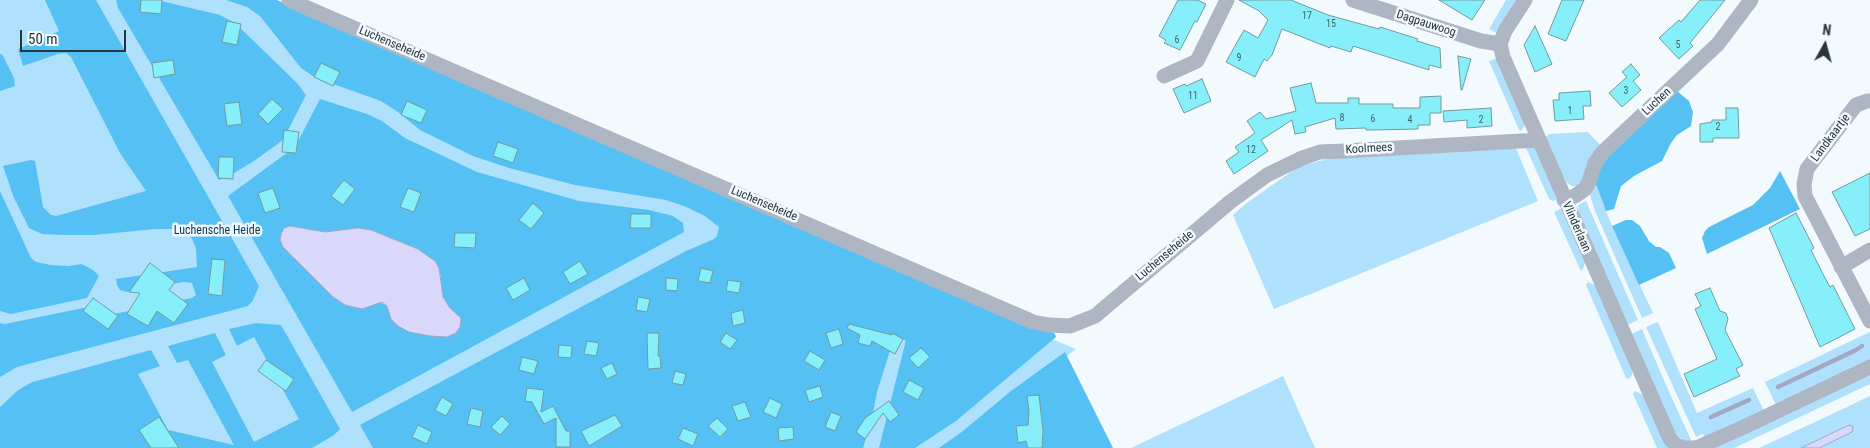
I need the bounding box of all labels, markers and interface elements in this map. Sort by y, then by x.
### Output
street label: Dagpauwoog [1394,8,1458,40]
house number: 17 [1302,10,1312,22]
house number: 15 [1326,18,1336,30]
scale bar [22,20,129,52]
north arrow [1800,20,1850,70]
text: N [1822,22,1832,39]
street label: Luchenseheide [357,24,427,64]
text: 50 m [28,30,58,48]
house number: 6 [1175,34,1179,46]
house number: 5 [1676,39,1680,51]
house number: 9 [1237,52,1241,64]
house number: 3 [1624,85,1628,97]
street label: Luchen [1640,85,1674,119]
house number: 11 [1188,90,1198,102]
house number: 1 [1568,105,1572,117]
street label: Landkaartje [1808,111,1854,165]
house number: 8 [1340,112,1344,124]
house number: 6 [1371,113,1375,125]
house number: 4 [1408,114,1412,126]
house number: 2 [1479,114,1483,126]
house number: 2 [1716,121,1720,133]
street label: Koolmees [1345,141,1393,157]
house number: 12 [1246,144,1256,156]
street label: Luchenseheide [729,184,799,224]
street label: Vlinderlaan [1559,200,1593,254]
park label: Luchensche Heide [174,224,260,238]
street label: Luchenseheide [1133,228,1197,284]

